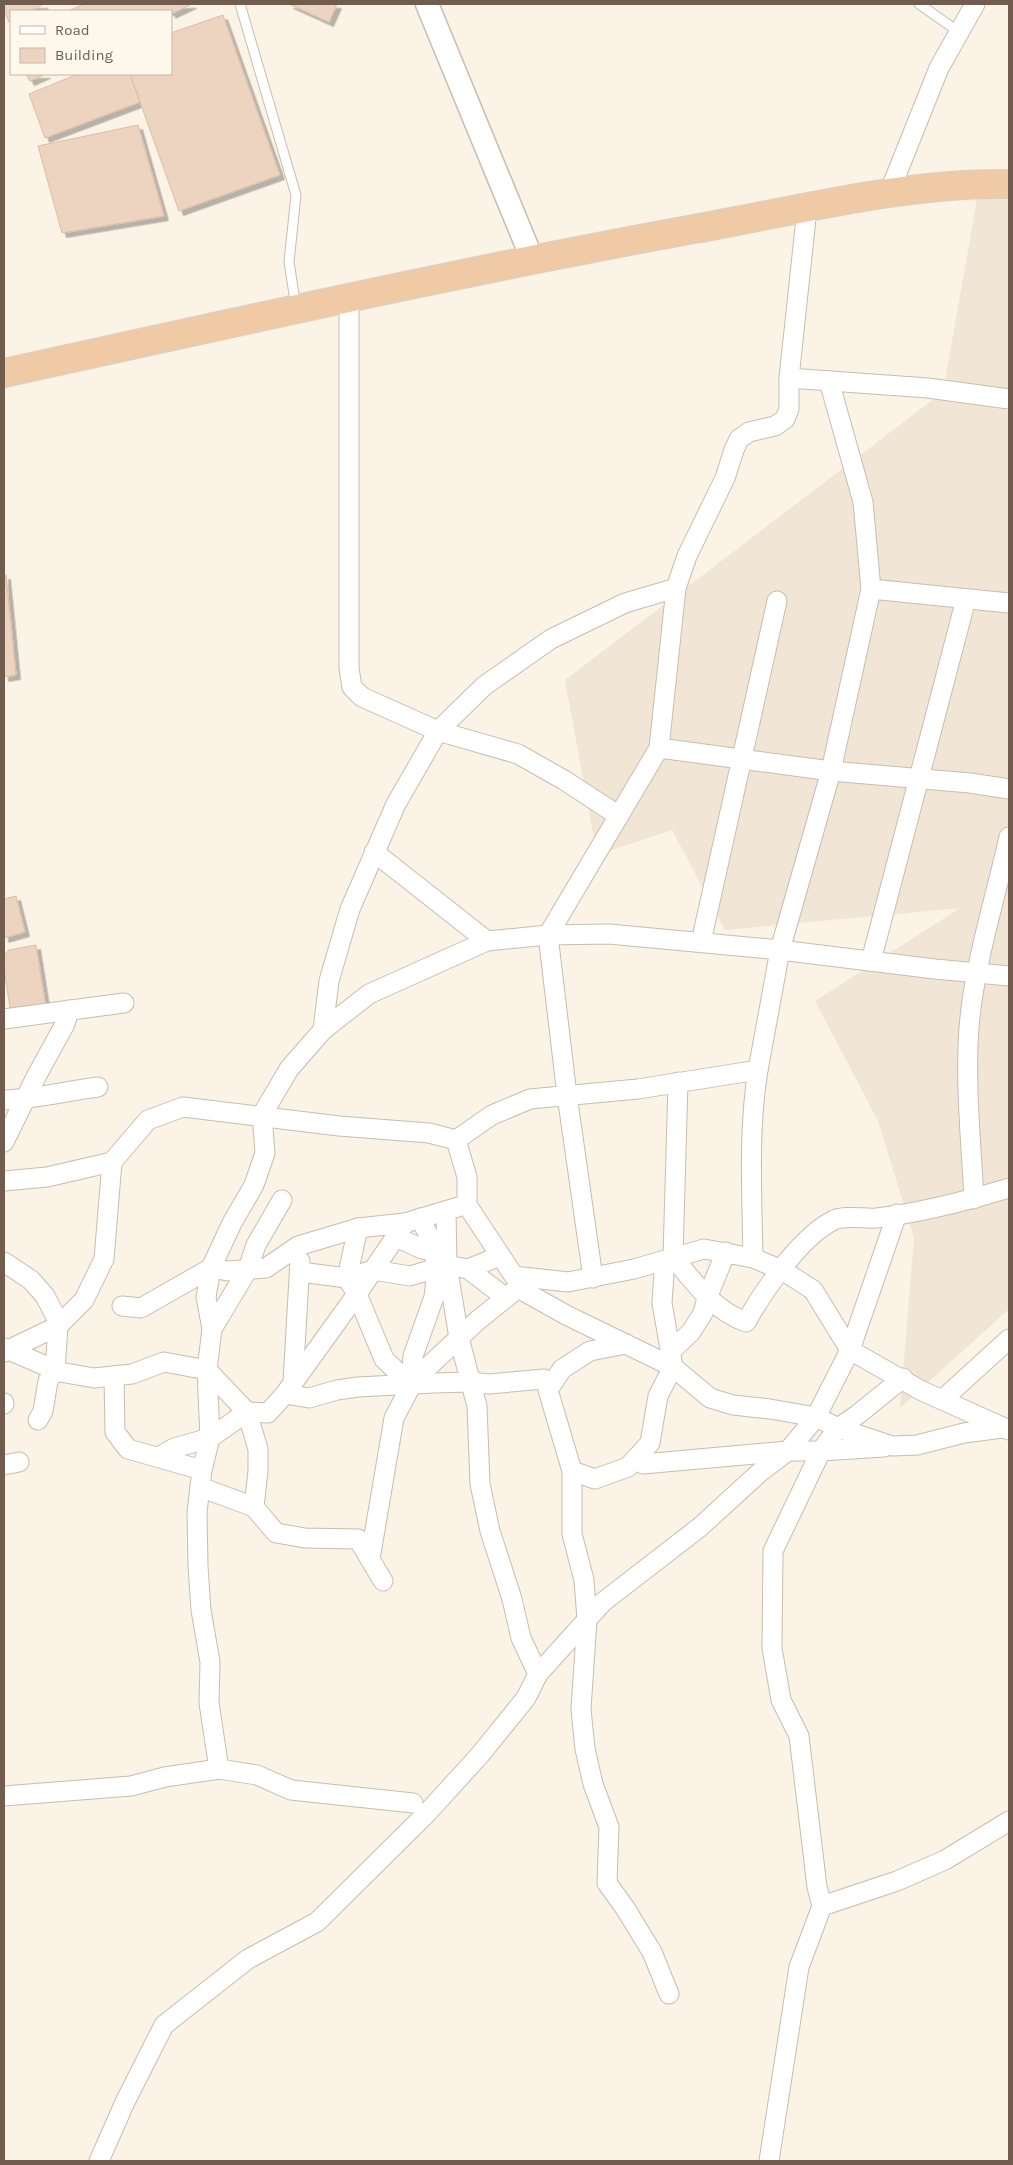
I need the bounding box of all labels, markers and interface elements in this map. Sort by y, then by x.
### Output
legend [10,10,172,75]
text: Road [55,21,90,39]
text: Building [55,46,113,64]

